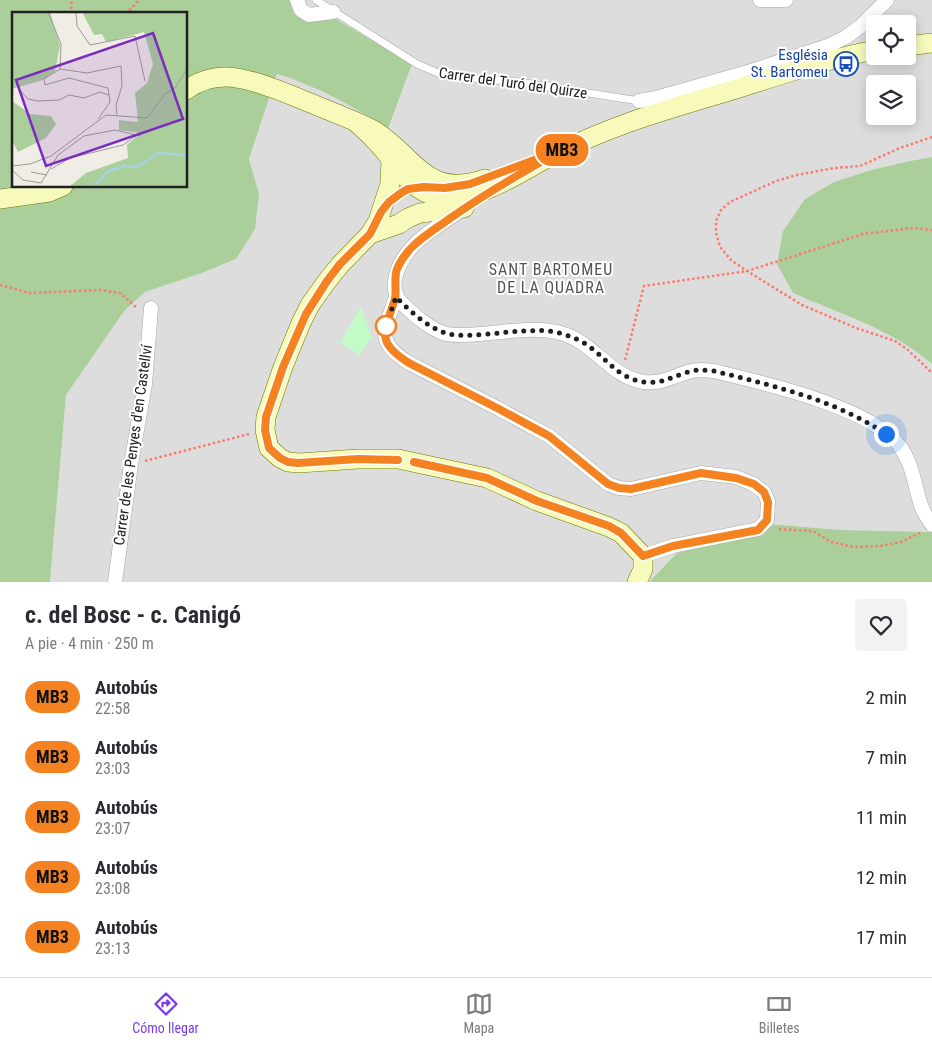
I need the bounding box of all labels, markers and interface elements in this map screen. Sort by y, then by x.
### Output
inset map [12,12,188,188]
map controls [866,15,916,125]
button: locate [866,15,916,65]
place label: Església St. Bartomeu [751,46,828,81]
bus stop icon: Església St. Bartomeu [833,51,859,77]
street label: Carrer del Turó del Quirze [438,64,588,102]
button: layers [866,75,916,125]
line badge: MB3 [533,134,591,166]
text: MB3 [546,139,578,160]
district label: SANT BARTOMEU DE LA QUADRA [489,260,613,297]
unlabelled marker [375,315,397,337]
street label: Carrer de les Penyes d'en Castellví [110,342,156,547]
your location [874,422,899,447]
button: heart [855,599,907,651]
text: c. del Bosc - c. Canigó [25,601,241,629]
text: A pie · 4 min · 250 m [25,634,154,653]
text: Autobús [95,676,158,699]
text: MB3 [36,686,69,707]
text: 2 min [865,686,907,709]
text: 22:58 [95,699,130,718]
text: Autobús [95,736,158,759]
text: MB3 [36,746,69,767]
text: 7 min [865,746,907,769]
text: 23:03 [95,759,130,778]
text: Autobús [95,796,158,819]
text: MB3 [36,806,69,827]
text: 11 min [856,806,907,829]
text: 23:07 [95,819,130,838]
text: Autobús [95,856,158,879]
text: MB3 [36,866,69,887]
text: 12 min [856,866,907,889]
text: 23:08 [95,879,130,898]
text: Autobús [95,916,158,939]
text: MB3 [36,926,69,947]
text: 17 min [856,926,907,949]
text: 23:13 [95,939,130,958]
tab: Cómo llegar [132,990,199,1036]
tab: Mapa [463,990,494,1036]
tab: Billetes [759,990,800,1036]

